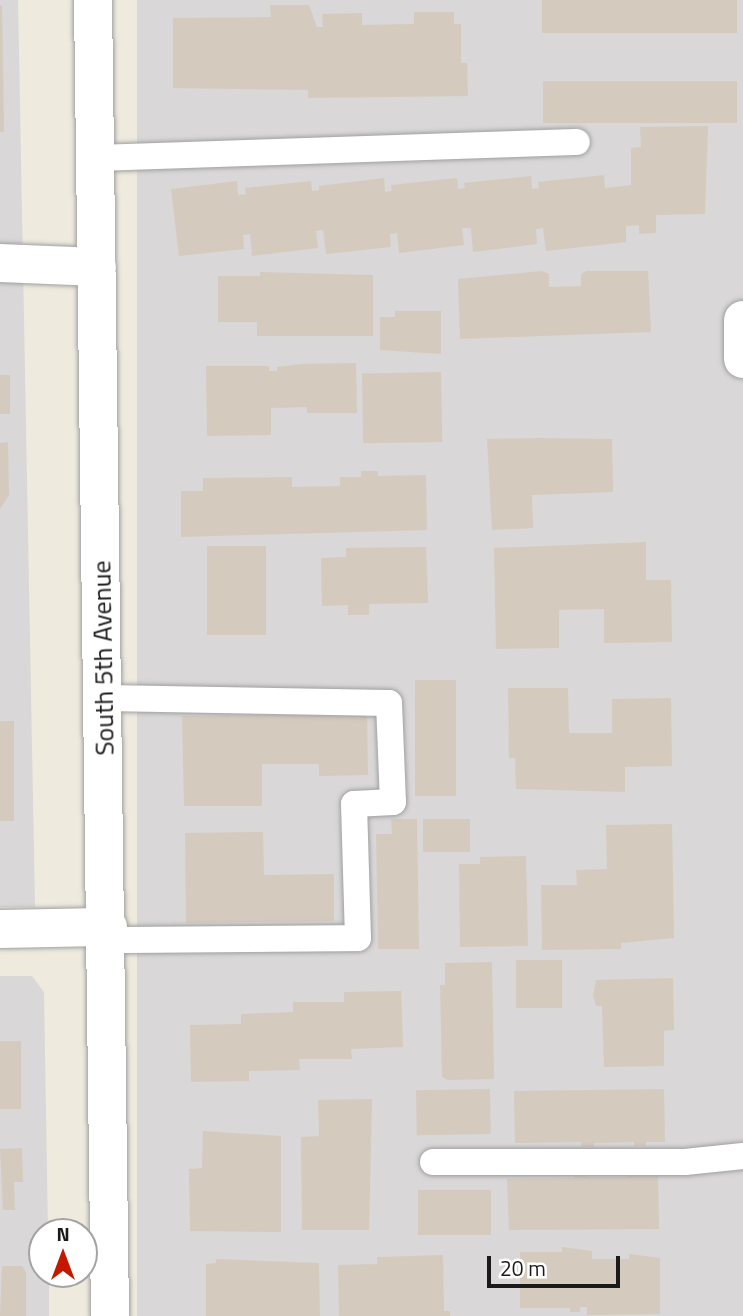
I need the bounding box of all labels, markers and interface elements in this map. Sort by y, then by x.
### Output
street label: South 5th Avenue [86,560,120,756]
north arrow [28,1218,98,1288]
text: N [56,1219,70,1248]
scale bar [491,1242,624,1286]
text: 20 m [500,1252,546,1284]

